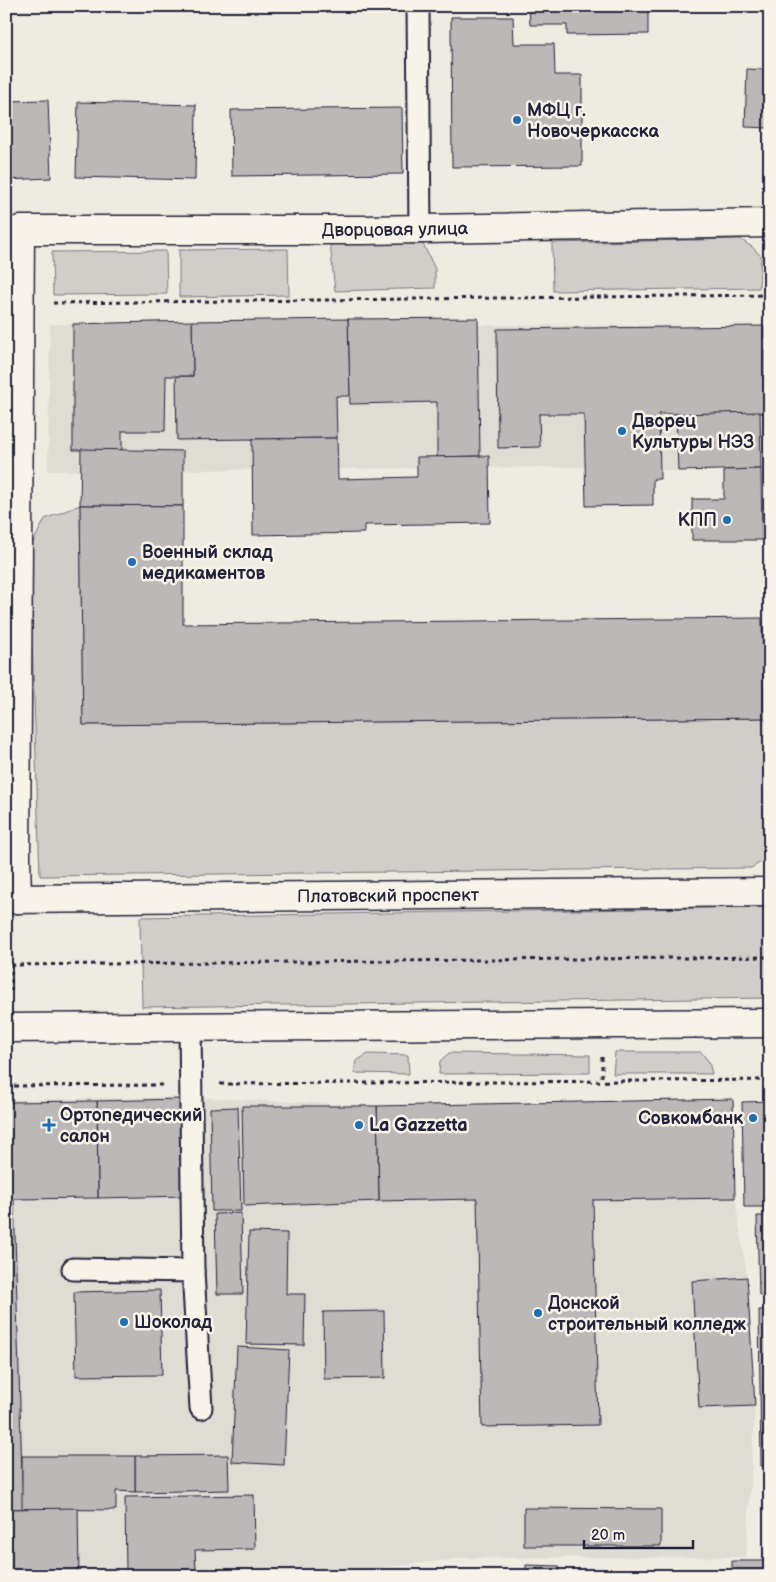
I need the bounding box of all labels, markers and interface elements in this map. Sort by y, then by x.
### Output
place label: МФЦ г. Новочеркасска [527,100,659,142]
marker: МФЦ г. Новочеркасска [511,114,523,126]
street label: Дворцовая улица [322,218,469,241]
place label: Дворец Культуры НЭЗ [632,411,754,453]
marker: Дворец Культуры НЭЗ [616,425,628,437]
place label: КПП [678,510,717,531]
marker: КПП [721,514,733,526]
place label: Военный склад медикаментов [142,542,273,584]
marker: Военный склад медикаментов [126,556,138,568]
street label: Платовский проспект [297,885,480,907]
place label: Ортопедический салон [60,1105,202,1147]
place label: Совкомбанк [638,1108,743,1129]
marker: Совкомбанк [747,1112,759,1124]
place label: La Gazzetta [369,1115,468,1136]
marker: Ортопедический салон [42,1118,56,1132]
marker: La Gazzetta [353,1119,365,1131]
place label: Донской строительный колледж [548,1293,746,1335]
marker: Донской строительный колледж [532,1307,544,1319]
place label: Шоколад [134,1312,212,1333]
marker: Шоколад [118,1316,130,1328]
scale bar [584,1517,692,1549]
text: 20 m [591,1526,625,1545]

